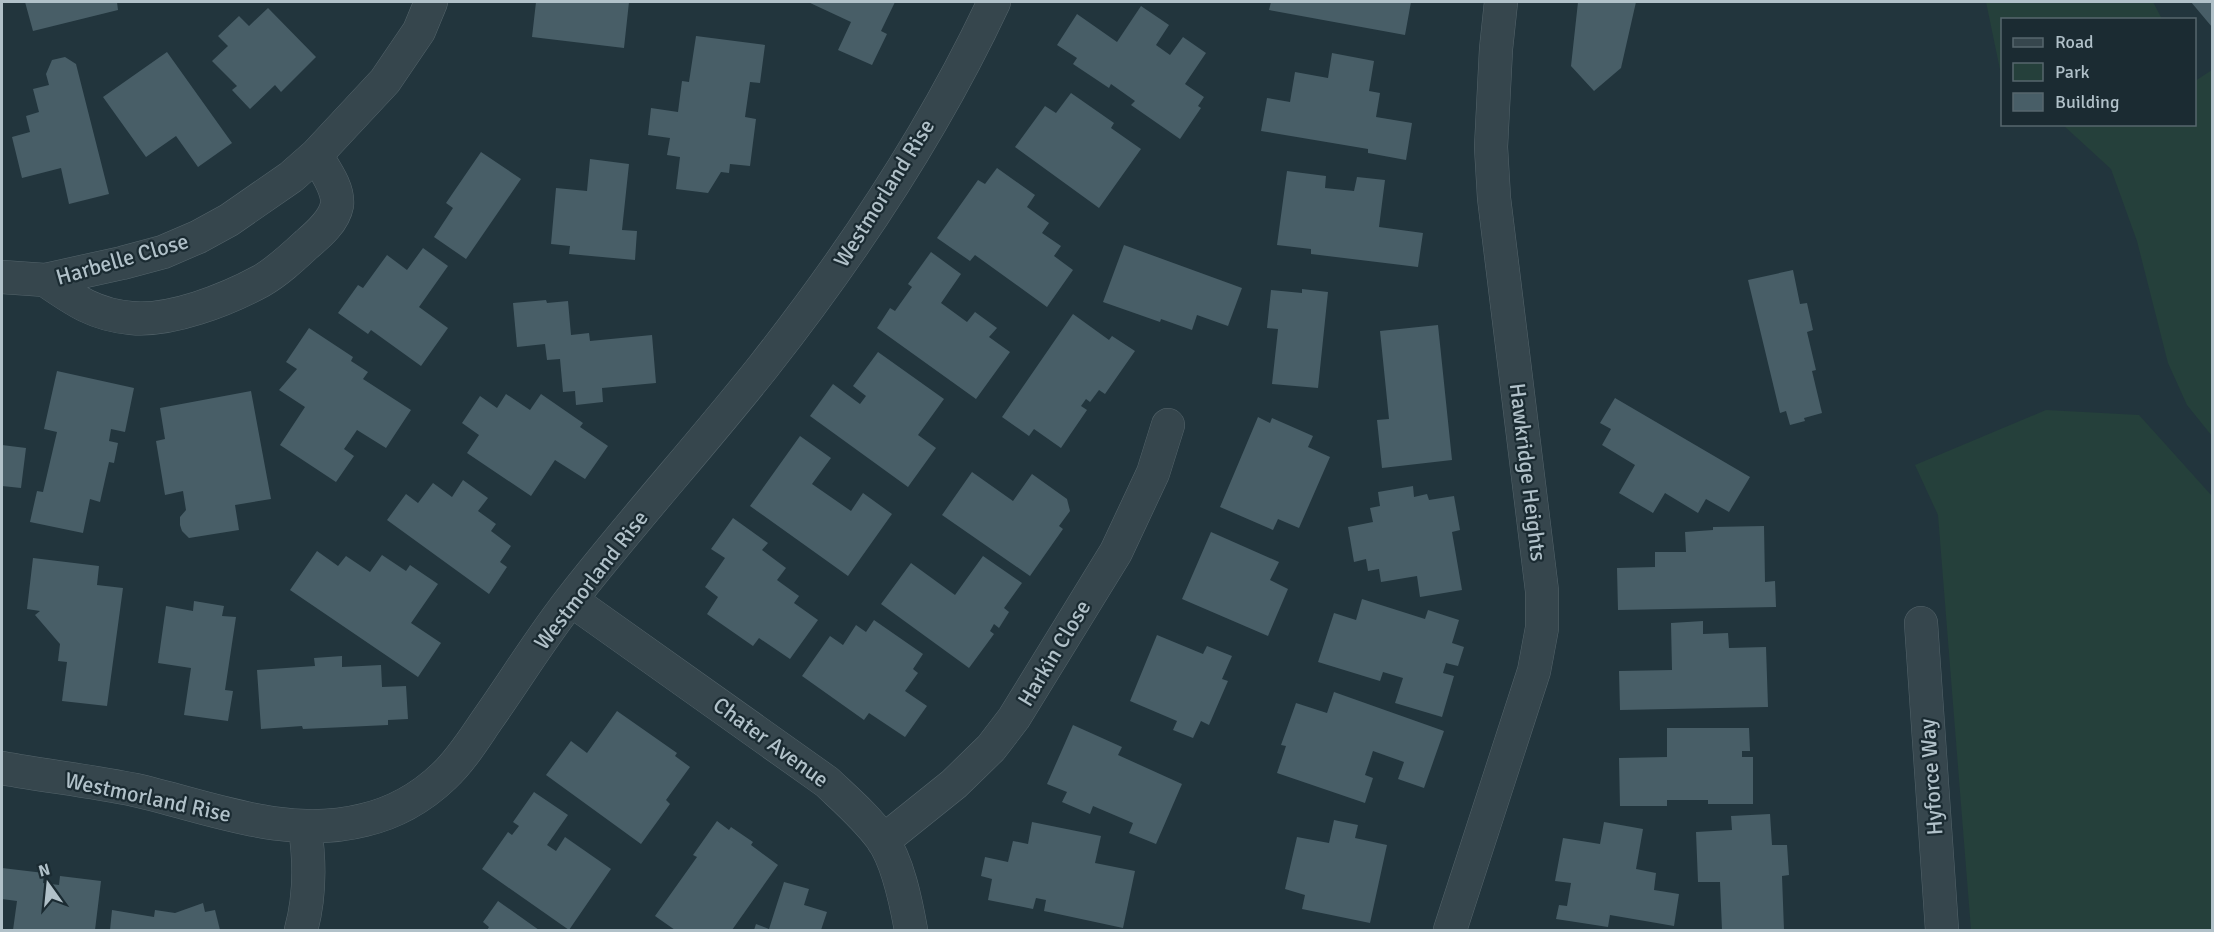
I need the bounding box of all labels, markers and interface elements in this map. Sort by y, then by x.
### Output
legend [2001,18,2196,126]
text: Road [2055,31,2094,53]
text: Park [2055,61,2090,83]
text: Building [2055,91,2119,113]
street label: Westmorland Rise [828,114,940,272]
street label: Harbelle Close [53,227,191,291]
street label: Hawkridge Heights [1504,382,1552,562]
street label: Westmorland Rise [528,505,654,655]
street label: Harkin Close [1012,595,1096,711]
street label: Chater Avenue [708,691,834,793]
street label: Hyforce Way [1913,717,1949,836]
street label: Westmorland Rise [62,766,234,828]
north arrow [18,854,78,914]
text: N [36,859,52,882]

